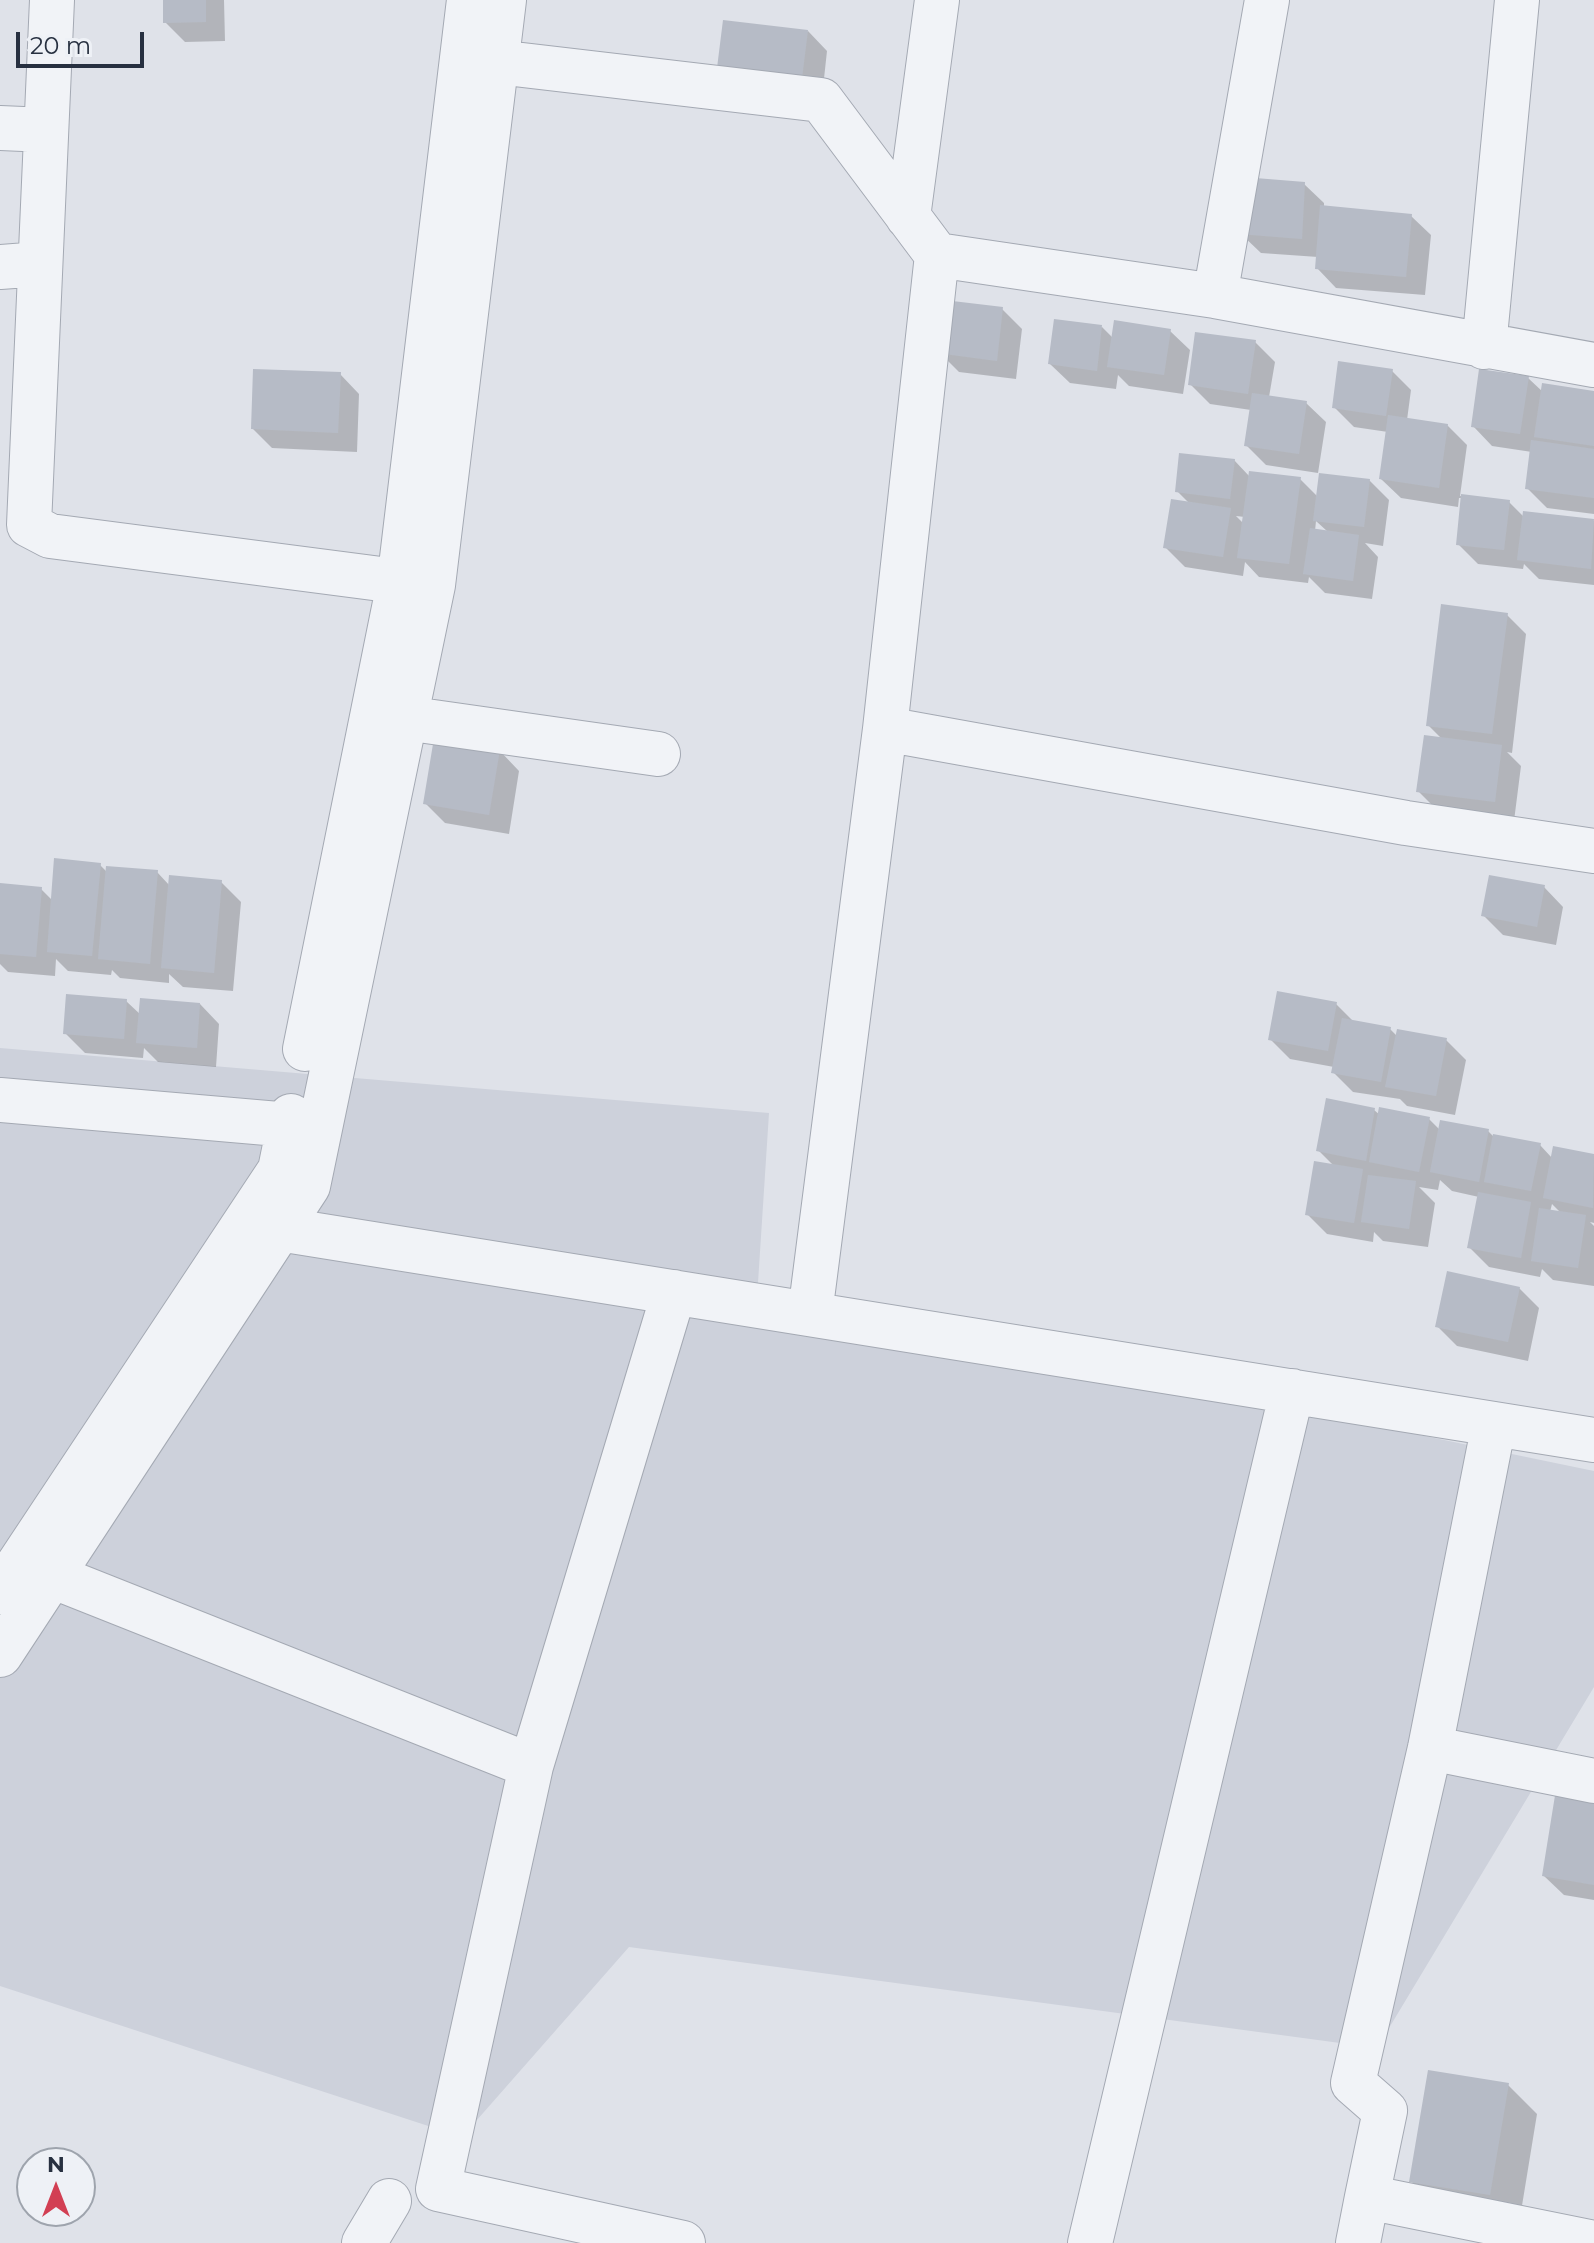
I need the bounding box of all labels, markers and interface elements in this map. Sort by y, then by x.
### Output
scale bar [20,16,148,66]
text: 20 m [30,31,91,60]
north arrow [16,2147,96,2227]
text: N [47,2151,65,2178]

